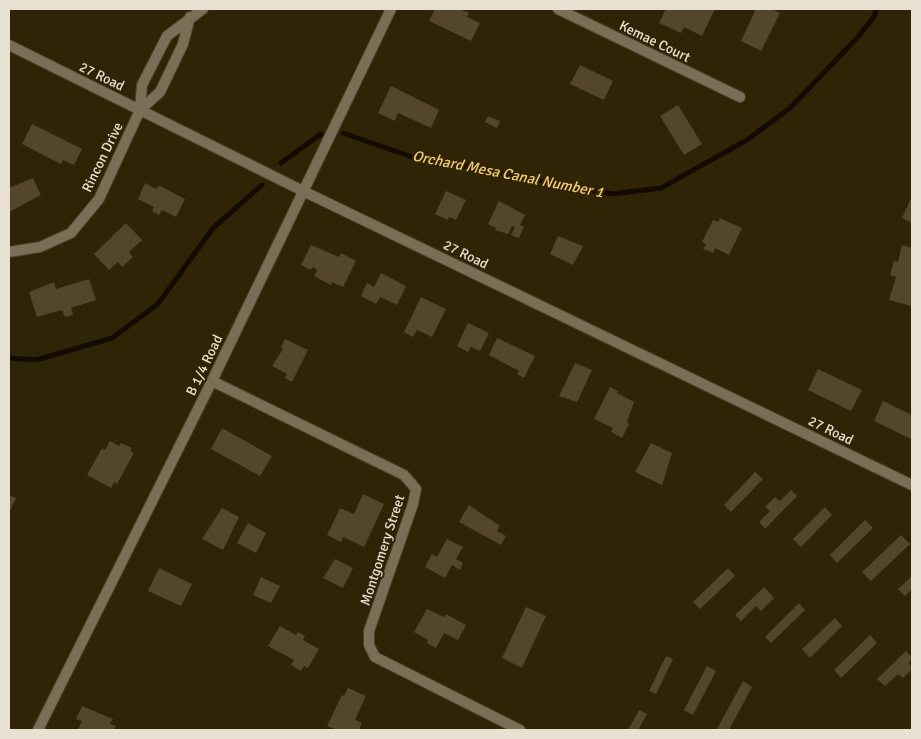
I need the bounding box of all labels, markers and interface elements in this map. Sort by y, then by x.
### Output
street label: Kemae Court [616,17,693,66]
street label: 27 Road [76,58,127,95]
street label: Rincon Drive [78,119,127,195]
water label: Orchard Mesa Canal Number 1 [411,147,605,201]
street label: 27 Road [440,236,491,273]
street label: B 1/4 Road [182,332,226,398]
street label: 27 Road [805,412,856,449]
street label: Montgomery Street [357,493,408,608]

